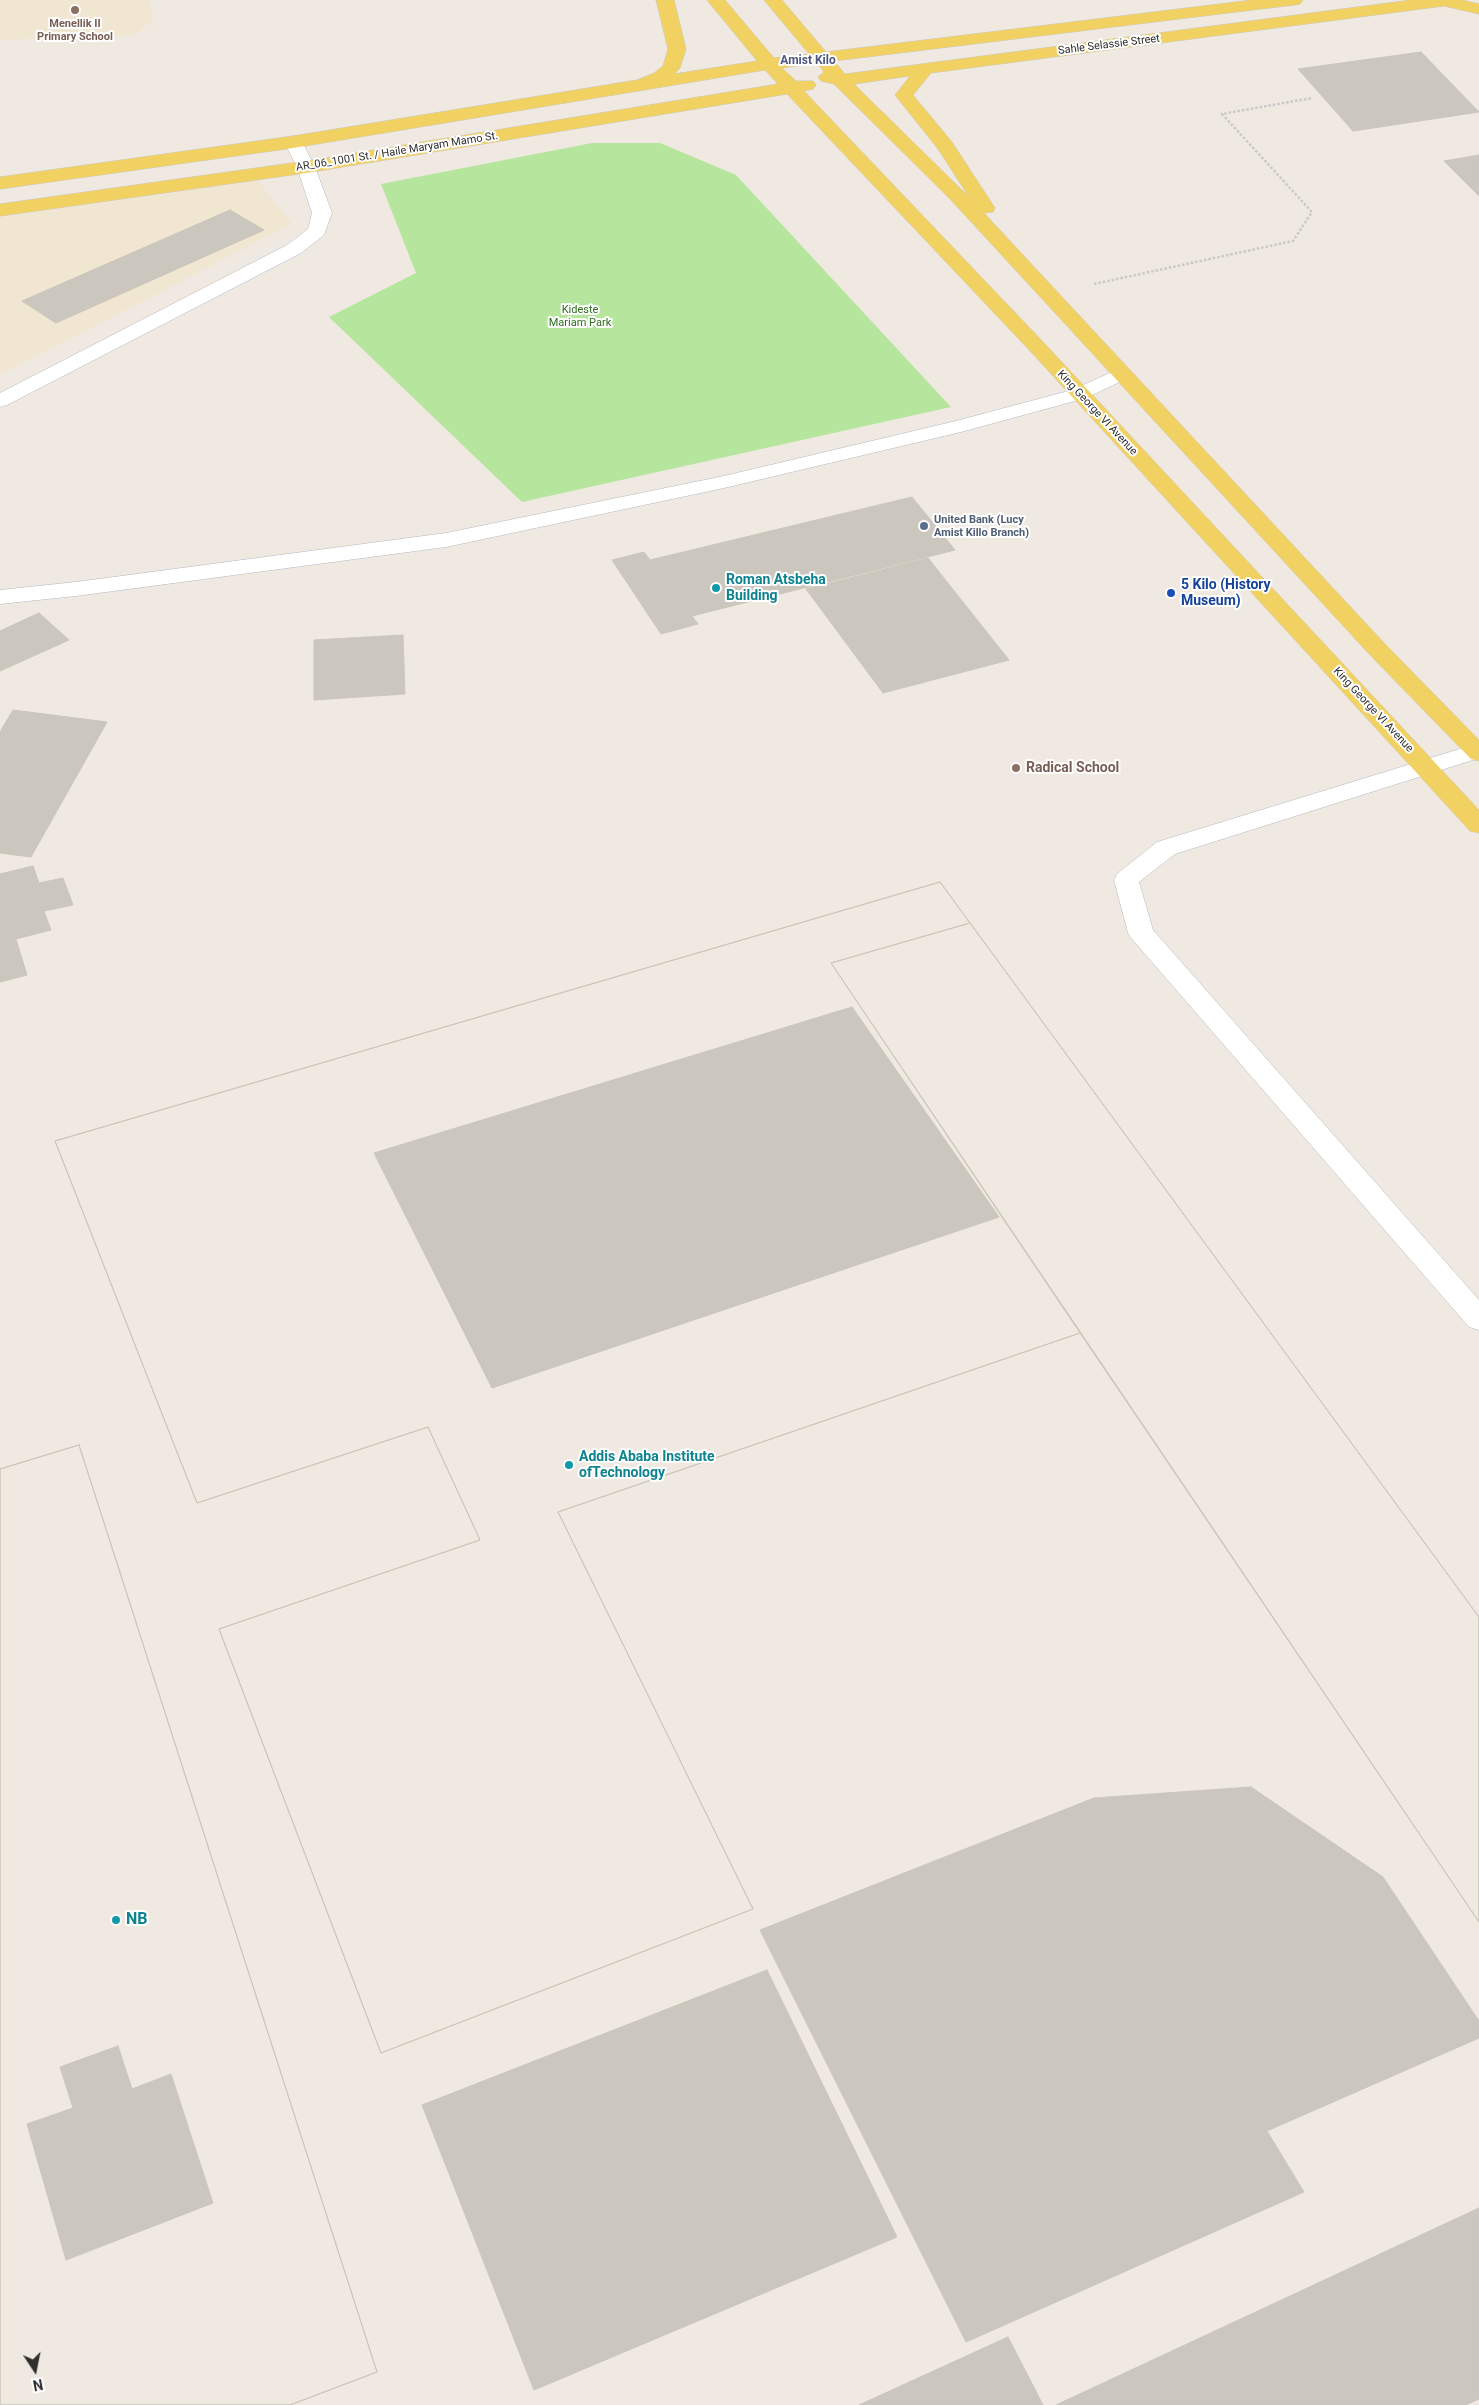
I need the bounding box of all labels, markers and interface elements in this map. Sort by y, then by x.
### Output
marker: Menellik II Primary School [69,4,81,16]
place label: Menellik II Primary School [37,17,113,43]
street label: Sahle Selassie Street [1057,32,1161,58]
district label: Amist Kilo [780,54,836,68]
street label: AR_06_1001 St. / Haile Maryam Mamo St. [295,129,499,175]
park label: Kideste Mariam Park [549,303,611,329]
street label: King George VI Avenue [1054,368,1140,458]
place label: United Bank (Lucy Amist Killo Branch) [934,513,1029,539]
marker: United Bank (Lucy Amist Killo Branch) [918,520,930,532]
place label: Roman Atsbeha Building [726,572,826,604]
place label: 5 Kilo (History Museum) [1181,577,1271,610]
marker: Roman Atsbeha Building [710,582,722,594]
marker: 5 Kilo (History Museum) [1165,587,1177,599]
street label: King George VI Avenue [1330,665,1416,755]
place label: Radical School [1026,760,1119,776]
marker: Radical School [1010,762,1022,774]
place label: Addis Ababa Institute ofTechnology [579,1449,715,1481]
marker: Addis Ababa Institute ofTechnology [563,1459,575,1471]
place label: NB [126,1910,148,1930]
marker: NB [110,1914,122,1926]
north arrow [10,2345,60,2395]
text: N [31,2376,44,2394]

